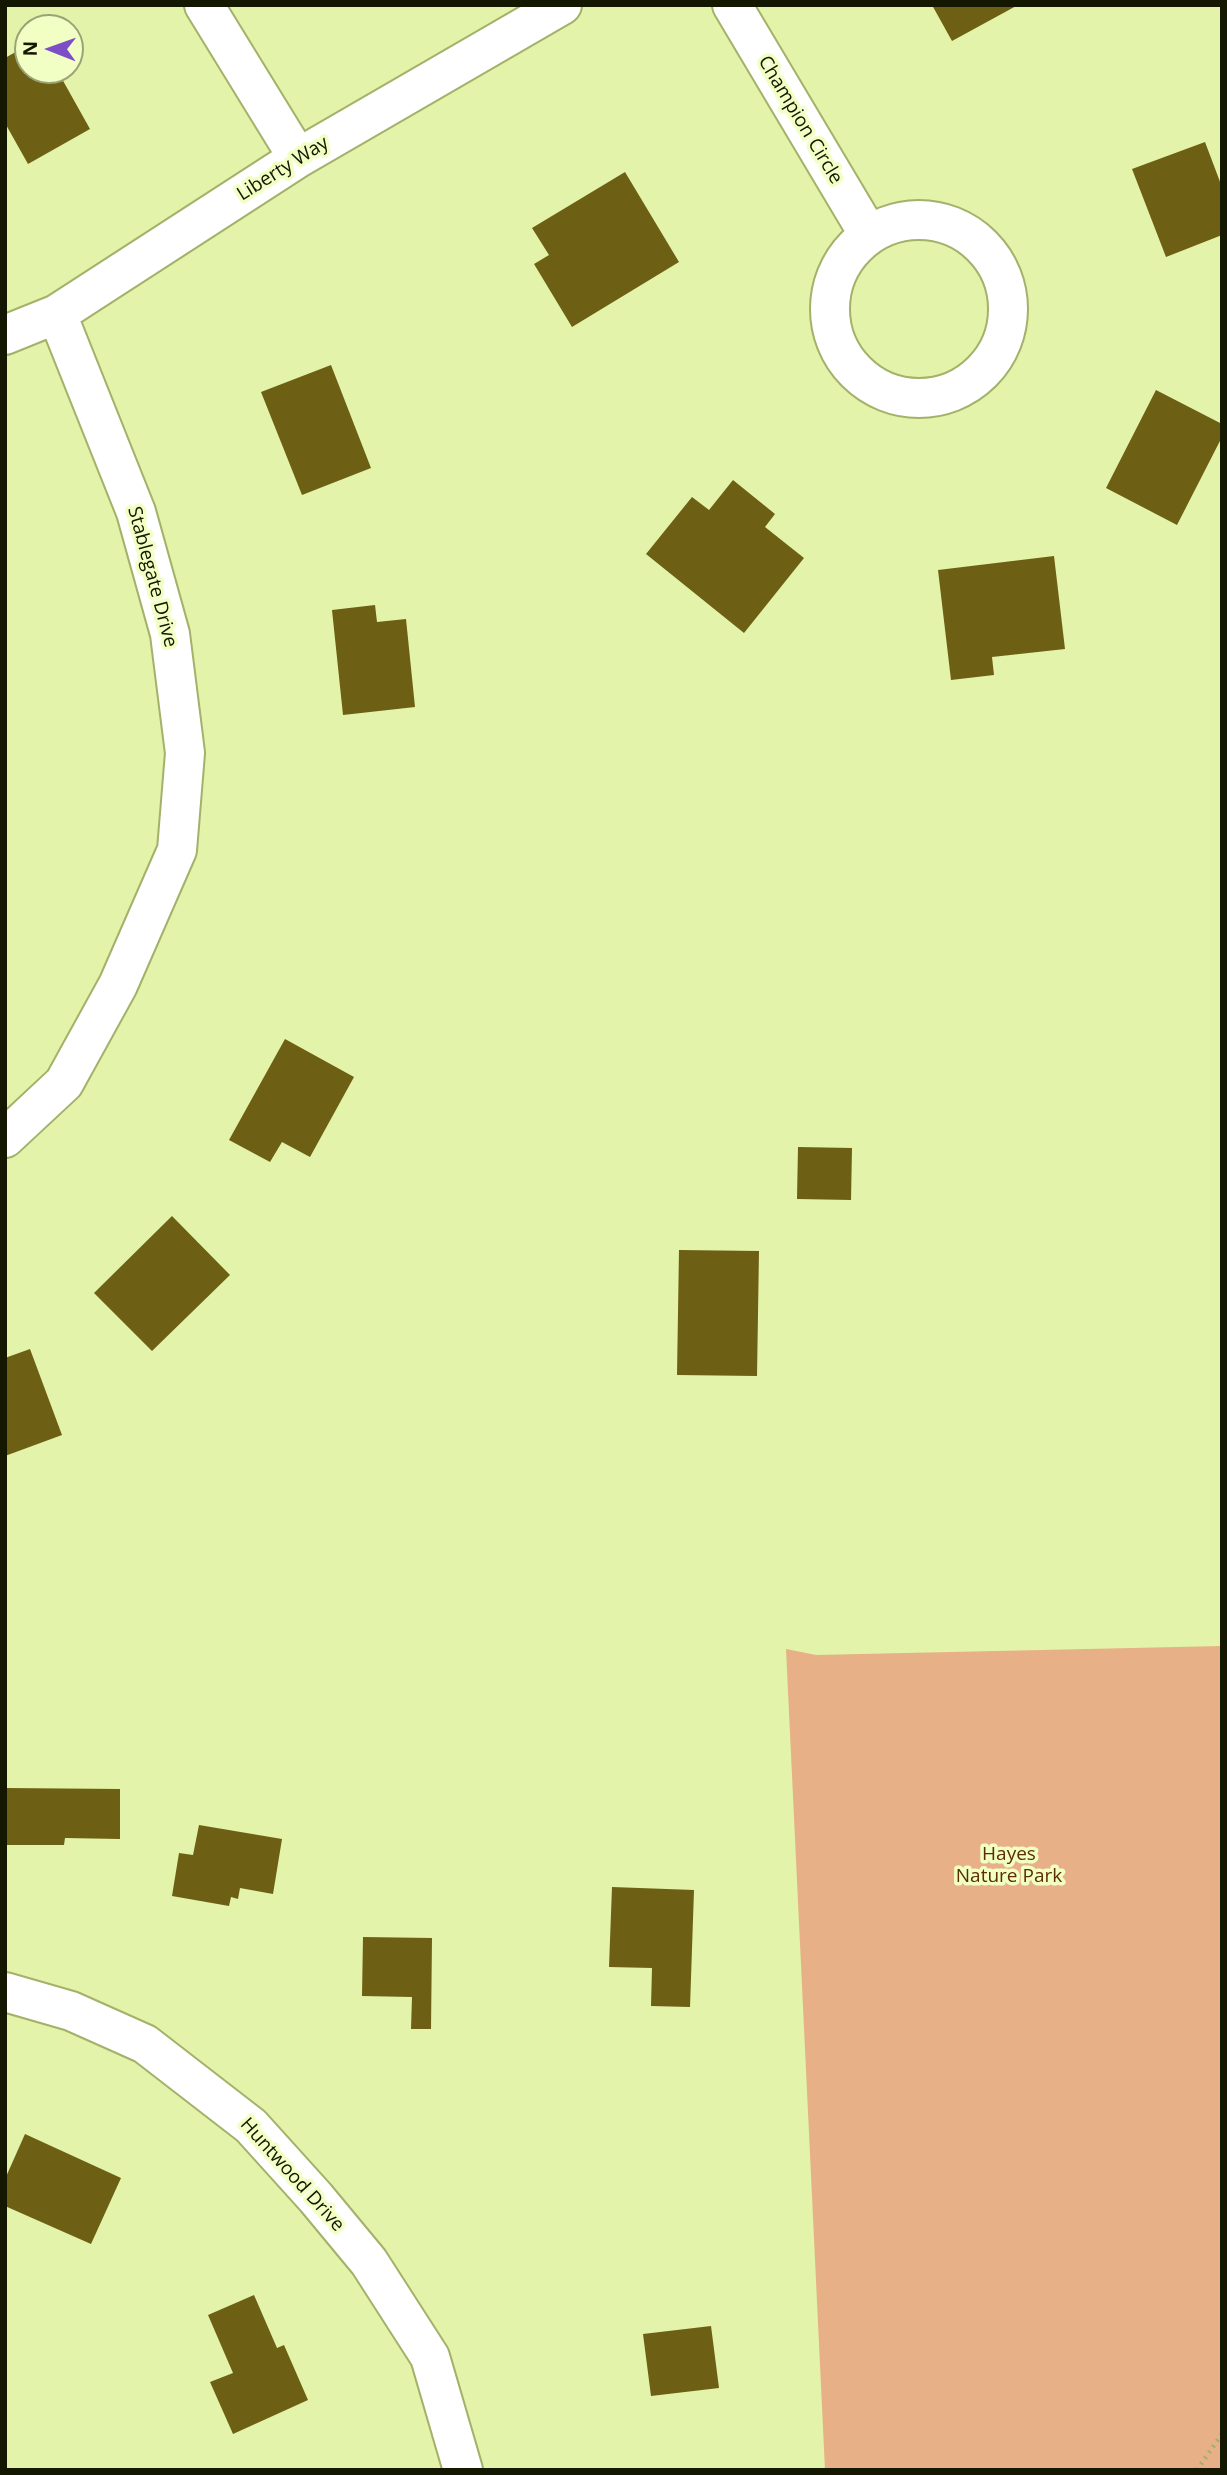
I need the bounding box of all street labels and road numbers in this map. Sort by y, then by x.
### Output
street label: Champion Circle [753,52,847,188]
street label: Liberty Way [233,132,333,206]
street label: Stablegate Drive [122,504,182,650]
street label: Huntwood Drive [235,2114,349,2236]

